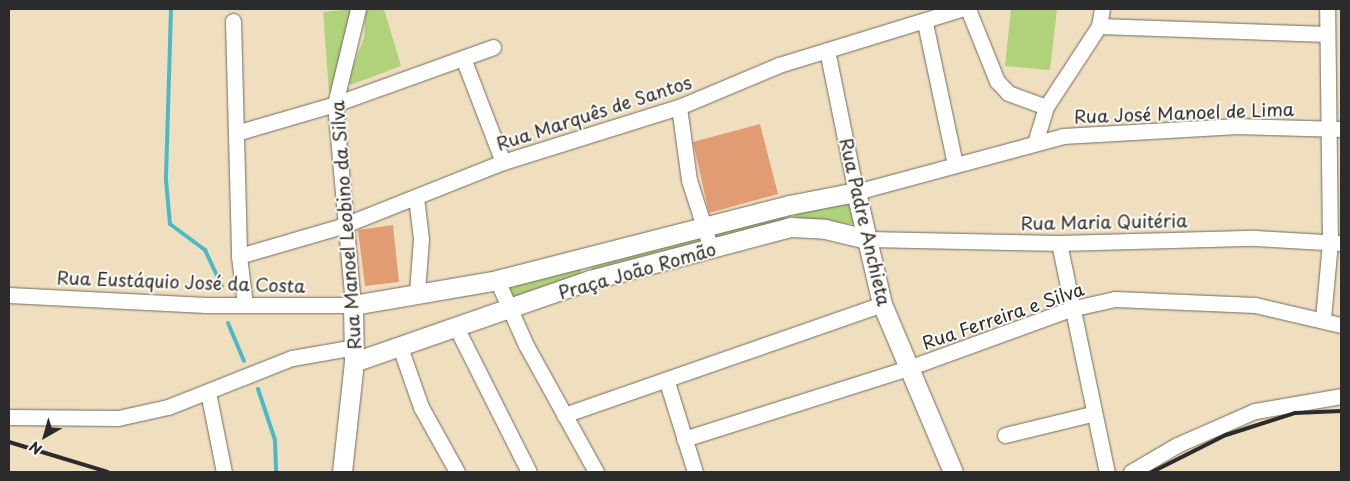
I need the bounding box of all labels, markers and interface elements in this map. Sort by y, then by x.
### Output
street label: Rua Marquês de Santos [493,71,695,155]
street label: Rua José Manoel de Lima [1072,98,1296,128]
street label: Rua Manoel Leobino da Silva [327,100,365,350]
street label: Rua Padre Anchieta [835,136,895,308]
street label: Rua Maria Quitéria [1020,210,1188,234]
street label: Praça João Romão [555,238,719,304]
street label: Rua Eustáquio José da Costa [55,267,307,297]
street label: Rua Ferreira e Silva [918,278,1088,354]
north arrow [20,411,70,461]
text: N [25,437,46,460]

